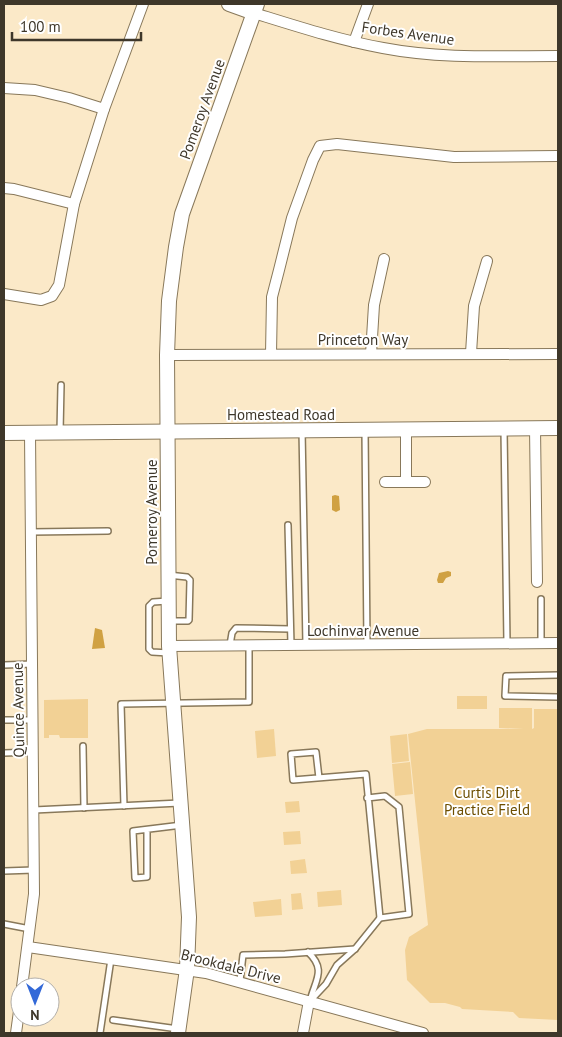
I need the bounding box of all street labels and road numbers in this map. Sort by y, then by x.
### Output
street label: Forbes Avenue [360,17,456,49]
street label: Pomeroy Avenue [175,56,229,162]
street label: Princeton Way [318,330,408,349]
street label: Homestead Road [227,405,335,424]
street label: Pomeroy Avenue [142,459,161,565]
street label: Lochinvar Avenue [307,621,419,640]
street label: Quince Avenue [8,662,28,758]
street label: Brookdale Drive [179,944,283,988]

